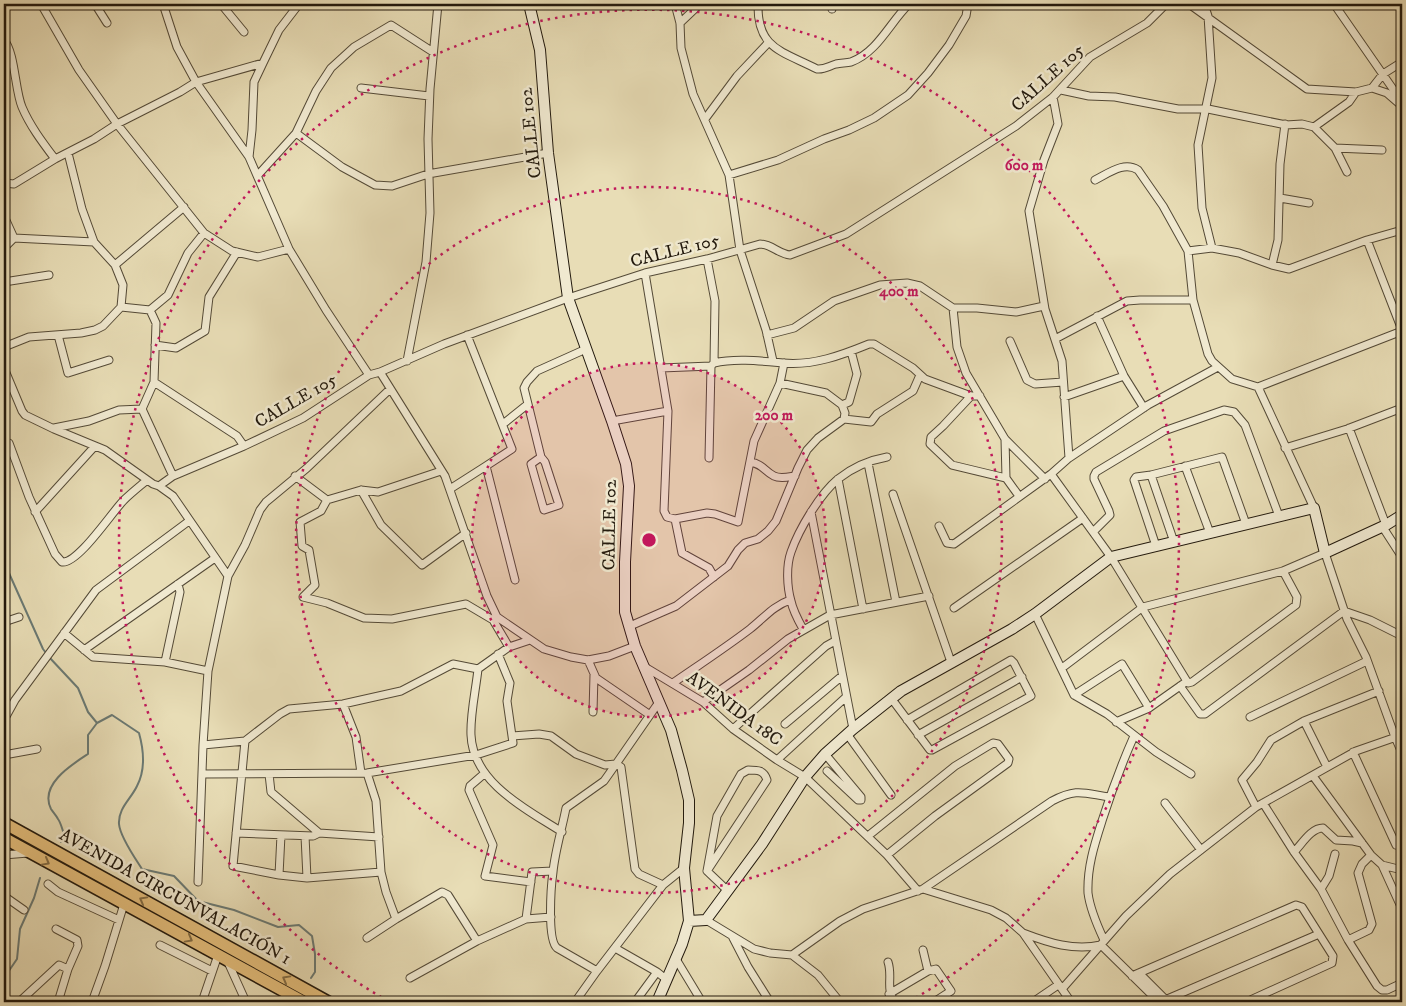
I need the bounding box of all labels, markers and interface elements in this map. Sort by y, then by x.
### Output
street label: CALLE 105 [1007,39,1089,117]
street label: CALLE 102 [515,86,547,179]
text: 600 m [1005,156,1044,175]
street label: CALLE 105 [628,229,722,273]
text: 400 m [878,282,919,301]
street label: CALLE 105 [251,369,341,433]
text: 200 m [755,406,794,425]
street label: CALLE 102 [598,479,622,571]
centre of rings [640,531,658,549]
street label: AVENIDA 18C [682,667,786,751]
street label: AVENIDA CIRCUNVALACIÓN 1 [55,824,295,970]
one-way arrow [41,855,50,865]
one-way arrow [140,896,149,906]
one-way arrow [184,933,193,943]
one-way arrow [282,975,291,985]

